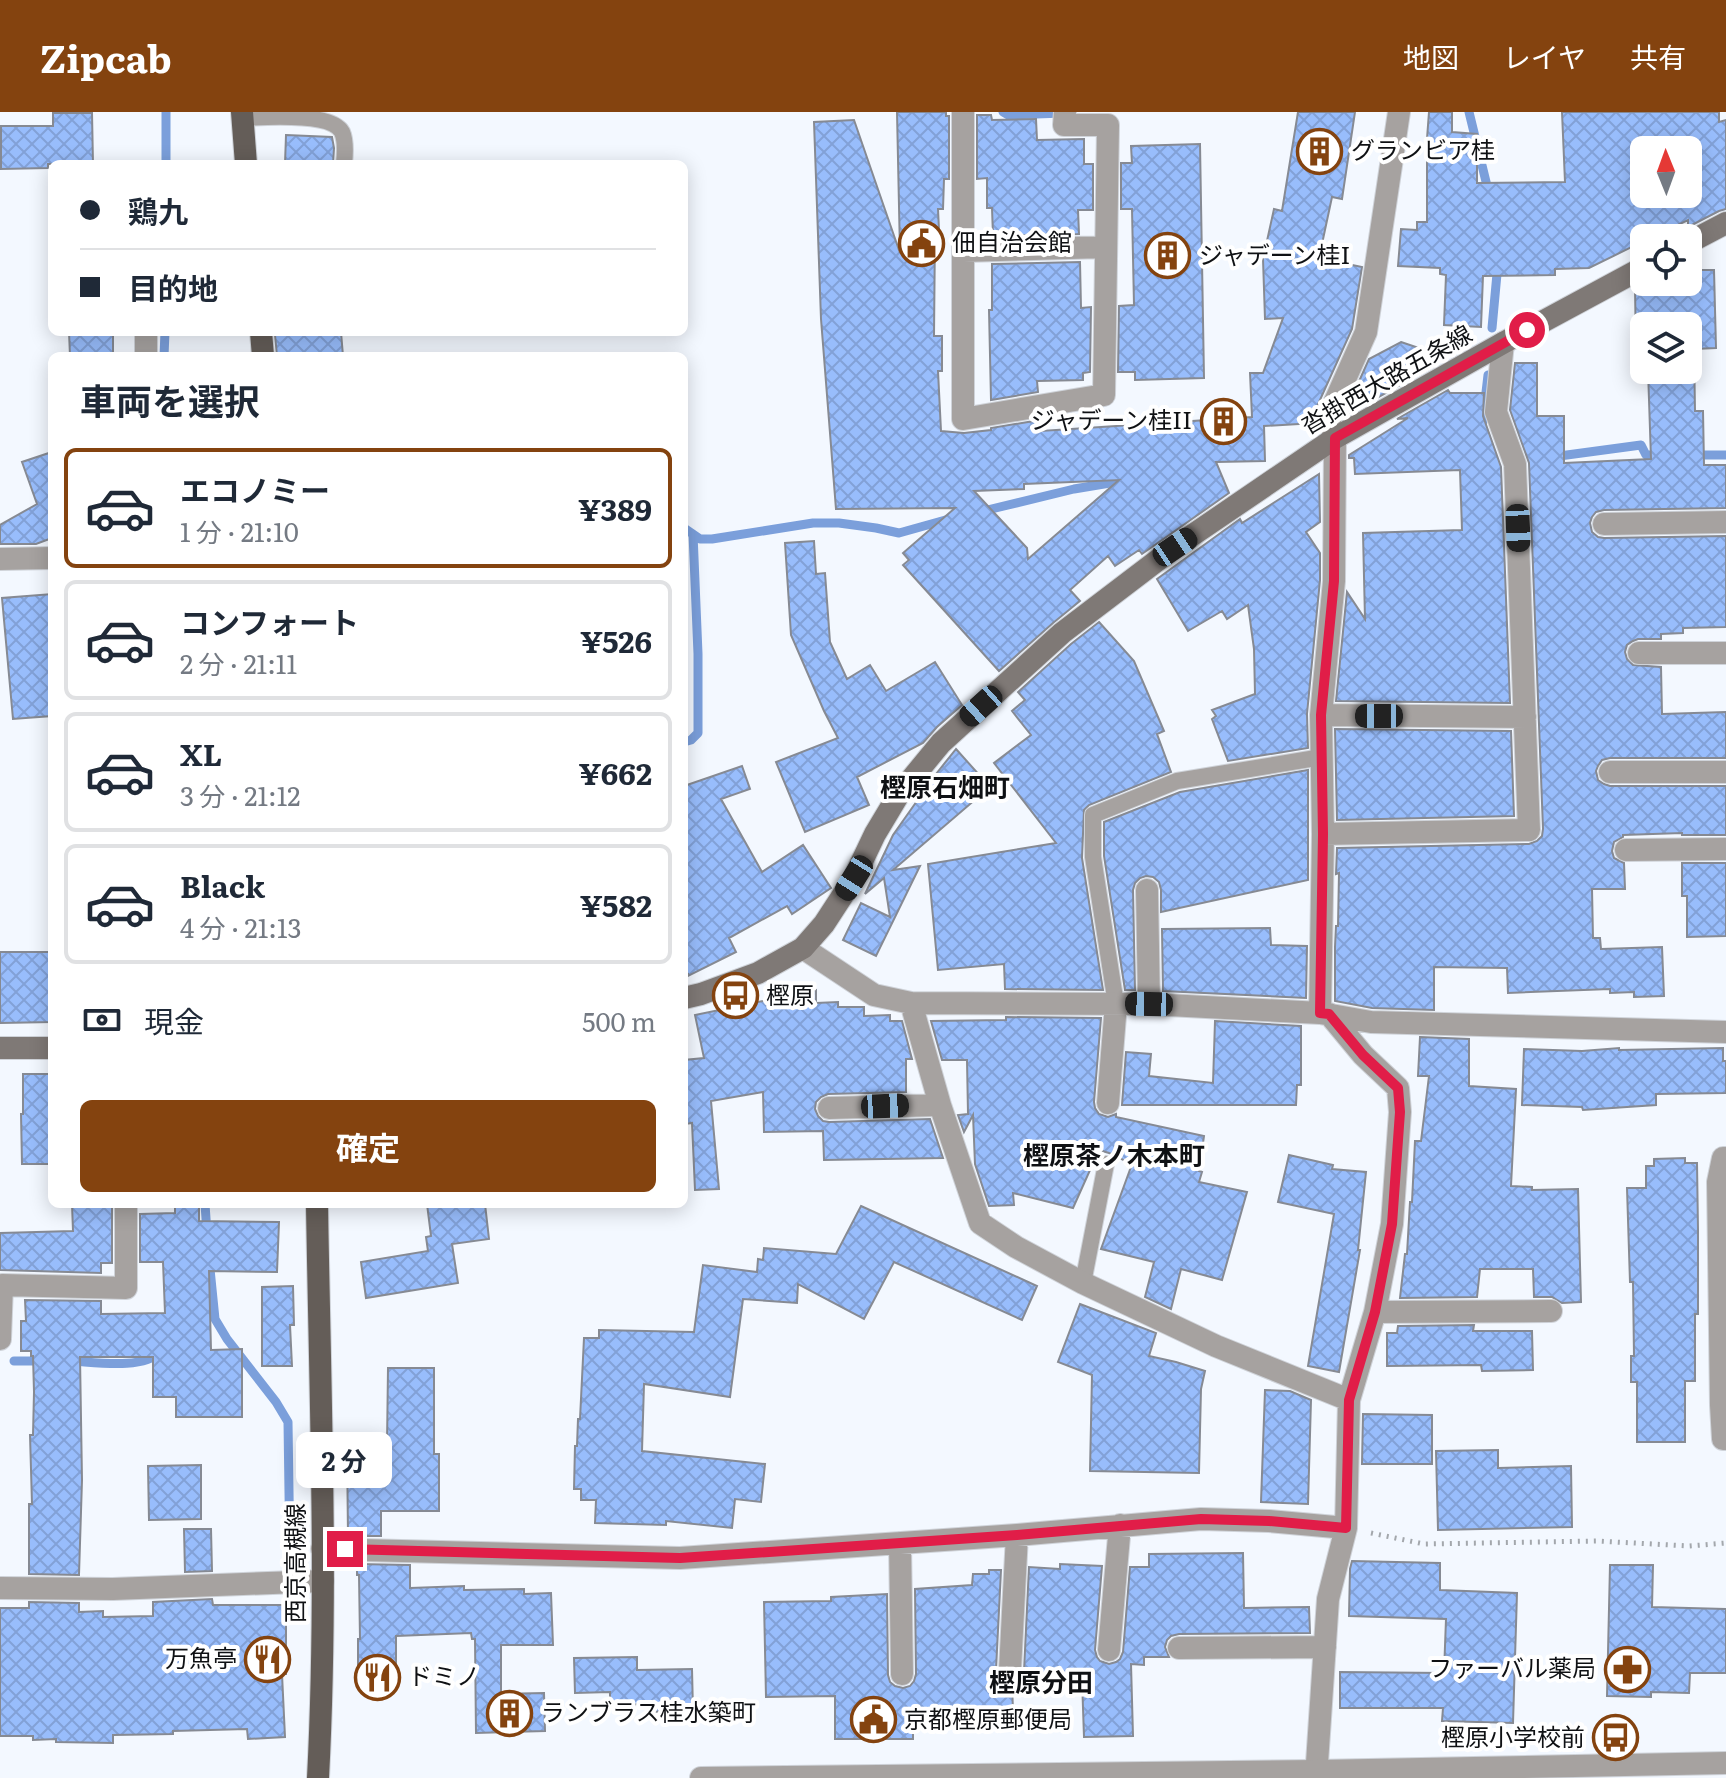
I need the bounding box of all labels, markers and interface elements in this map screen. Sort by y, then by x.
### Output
text: Zipcab [40,28,172,85]
text: 地図 [1403,35,1459,77]
text: レイヤ [1503,35,1586,77]
text: 共有 [1630,35,1686,77]
building icon: グランビア桂 [1296,127,1344,175]
place label: グランビア桂 [1351,131,1495,166]
north arrow [1630,136,1702,208]
map controls [1630,136,1702,384]
text: 鶏九 [128,188,188,232]
public building icon: 佃自治会館 [897,219,945,267]
place label: 佃自治会館 [952,223,1072,258]
button: locate [1630,224,1702,296]
building icon: ジャデーン桂I [1144,232,1192,280]
place label: ジャデーン桂I [1199,236,1350,271]
text: 目的地 [128,265,218,309]
route start [1509,312,1545,348]
button: layers [1630,312,1702,384]
street label: 沓掛西大路五条線 [1294,315,1478,441]
text: 車両を選択 [80,373,260,426]
building icon: ジャデーン桂II [1199,397,1247,445]
place label: ジャデーン桂II [1031,401,1192,436]
text: エコノミー [180,467,330,511]
icon: car [84,472,156,544]
text: ¥389 [578,486,652,530]
car [1505,504,1531,552]
text: 1 分 · 21:10 [180,511,299,550]
car [1148,524,1202,570]
text: コンフォート [180,599,359,643]
icon: car [84,604,156,676]
text: ¥526 [580,618,652,662]
text: 2 分 · 21:11 [180,643,297,682]
car [955,681,1007,731]
car [1355,704,1403,728]
text: XL [180,731,222,775]
icon: car [84,736,156,808]
text: ¥662 [578,750,652,794]
district label: 樫原石畑町 [880,766,1010,805]
text: 3 分 · 21:12 [180,775,301,814]
car [831,851,877,905]
text: Black [180,863,265,907]
icon: car [84,868,156,940]
text: ¥582 [580,882,652,926]
text: 4 分 · 21:13 [180,907,302,946]
bus stop icon: 樫原 [711,972,759,1020]
place label: 樫原 [766,976,814,1011]
car [1125,992,1173,1016]
icon: cash [80,998,124,1042]
text: 現金 [144,998,204,1042]
text: 500 m [582,1001,656,1040]
car [861,1093,909,1119]
button: 確定 [80,1100,656,1192]
district label: 樫原茶ノ木本町 [1023,1134,1205,1173]
callout: 2 分 [297,1433,393,1489]
text: 2 分 [321,1440,367,1479]
street label: 西京高槻線 [276,1503,311,1623]
route end [327,1531,363,1567]
restaurant icon: 万魚亭 [244,1635,292,1683]
place label: 万魚亭 [165,1639,237,1674]
pharmacy icon: ファーバル薬局 [1603,1645,1651,1693]
place label: ファーバル薬局 [1428,1649,1596,1684]
restaurant icon: ドミノ [353,1653,401,1701]
place label: ドミノ [408,1657,480,1692]
district label: 樫原分田 [989,1661,1093,1700]
building icon: ランブラス桂水築町 [486,1689,534,1737]
place label: ランブラス桂水築町 [541,1693,756,1728]
public building icon: 京都樫原郵便局 [849,1696,897,1744]
place label: 京都樫原郵便局 [904,1700,1072,1735]
bus stop icon: 樫原小学校前 [1592,1714,1640,1762]
place label: 樫原小学校前 [1441,1718,1585,1753]

